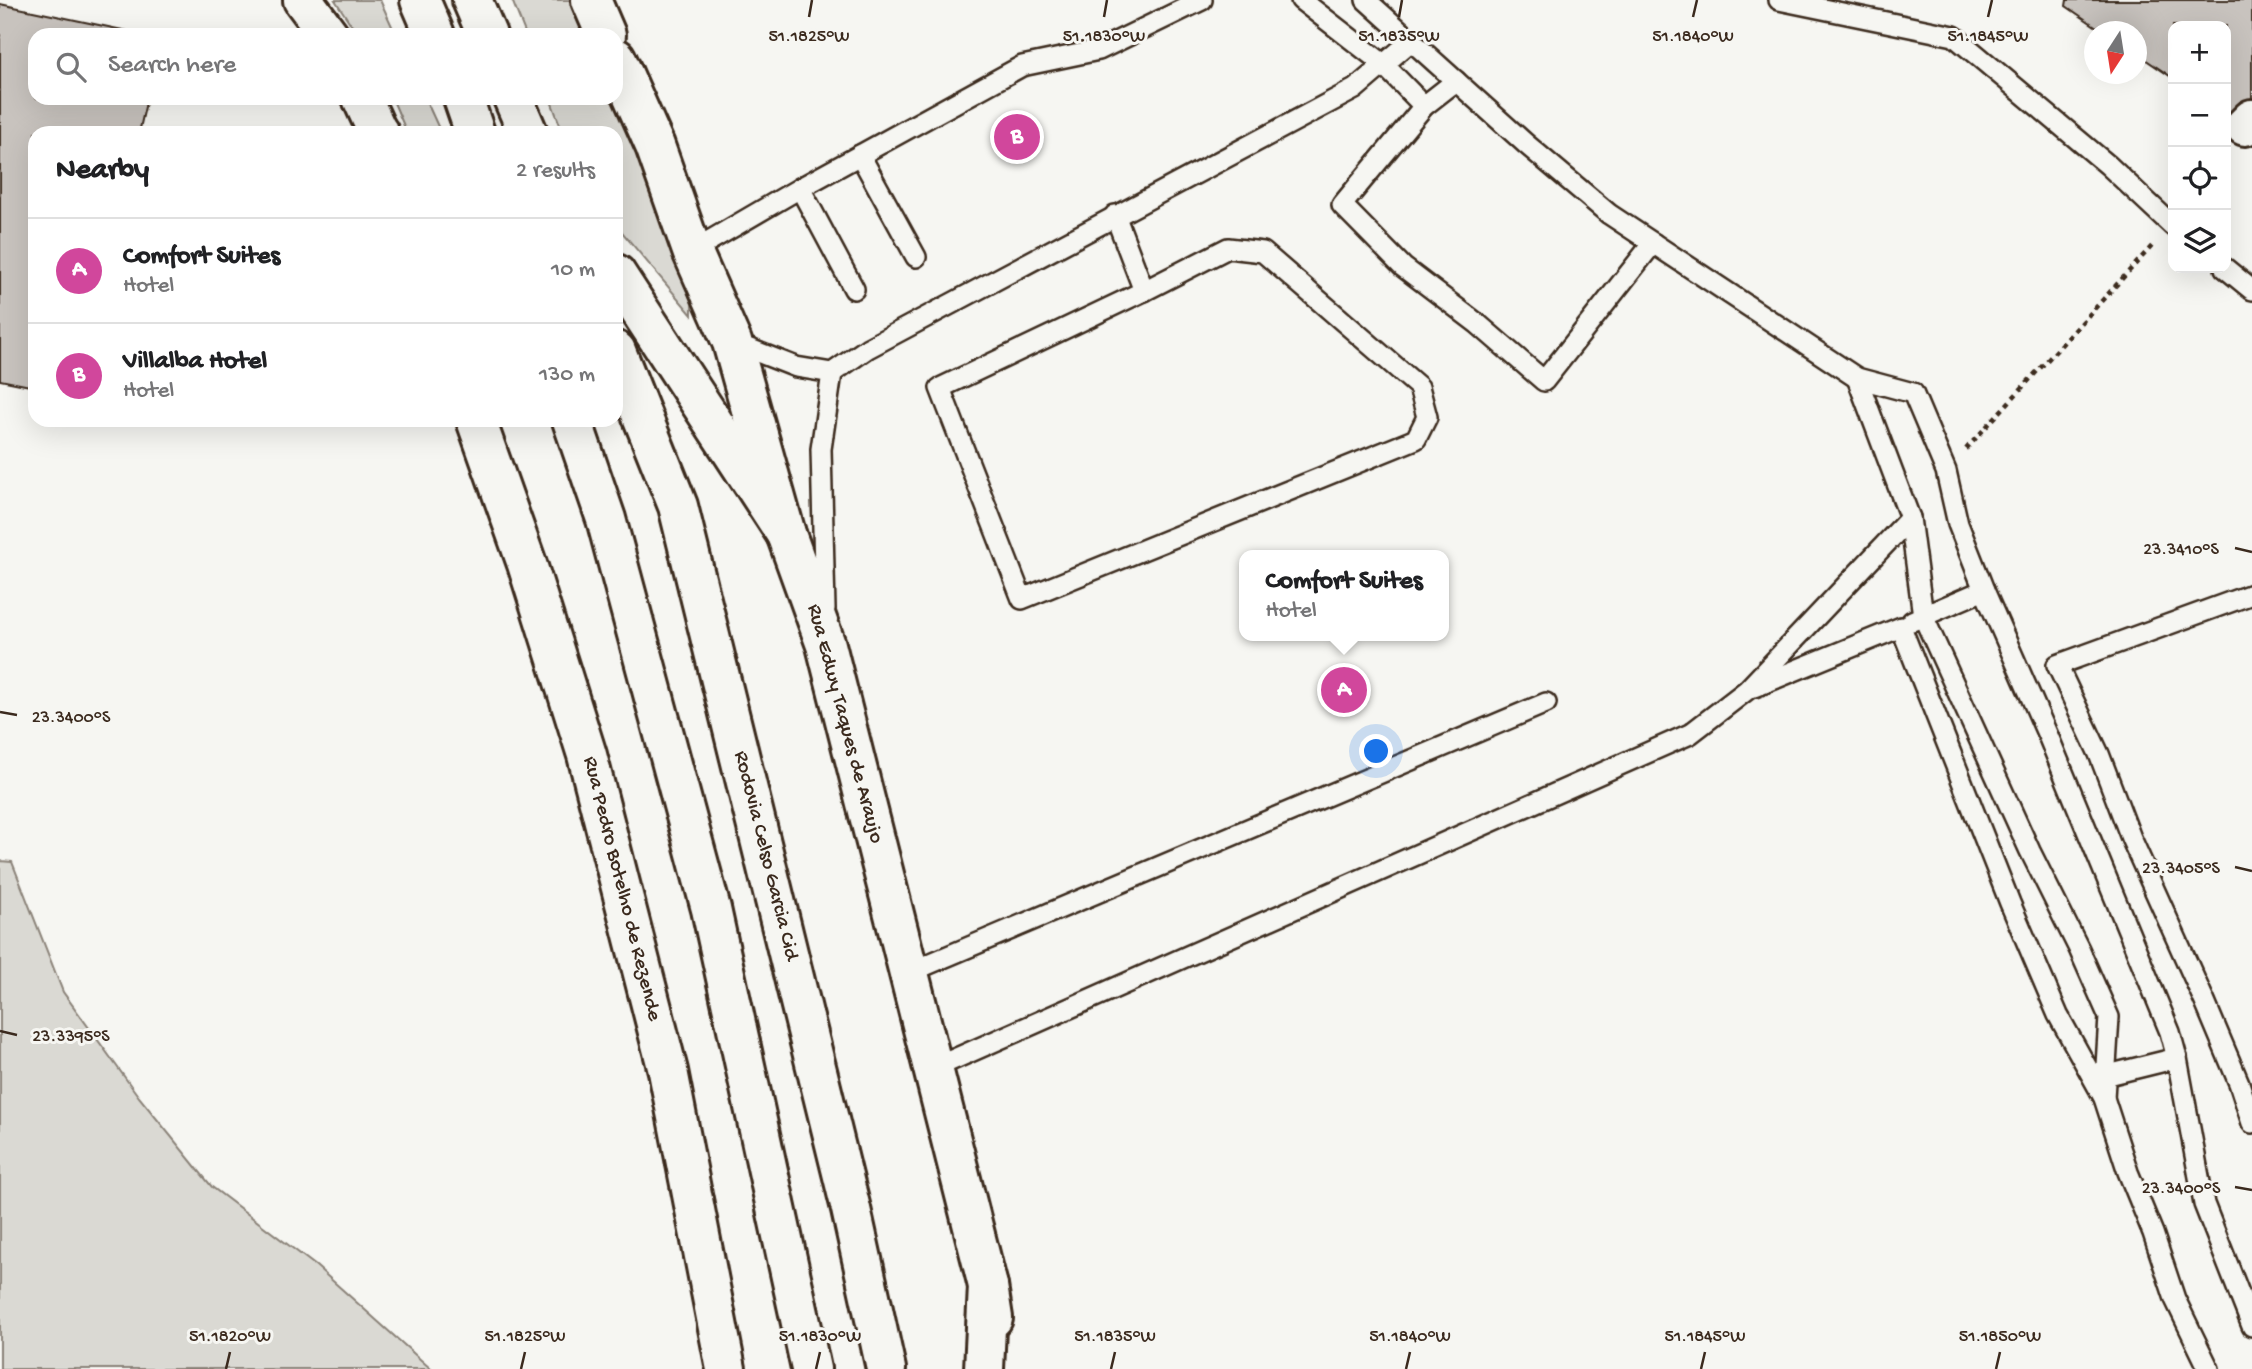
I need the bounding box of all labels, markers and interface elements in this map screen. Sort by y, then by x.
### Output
north arrow [2084,21,2147,84]
map controls [2168,21,2231,273]
button: + [2168,21,2231,84]
text: 51.1825°W [768,27,850,48]
text: 51.1830°W [1063,27,1145,48]
text: 51.1835°W [1358,27,1440,48]
text: 51.1840°W [1652,27,1734,48]
text: 51.1845°W [1948,27,2028,48]
search box [28,28,623,105]
icon: search [52,48,90,86]
text: Search here [108,51,236,82]
button: − [2168,84,2231,147]
pin: B [994,111,1040,163]
button: locate [2168,147,2231,210]
text: Nearby [56,154,149,189]
text: 2 results [516,158,595,185]
button: layers [2168,210,2231,273]
text: Comfort Suites [123,242,280,273]
text: A [72,257,86,284]
text: 10 m [551,257,595,284]
text: Hotel [123,273,174,300]
text: Villalba Hotel [123,347,267,378]
text: B [73,362,85,389]
text: 130 m [539,362,595,389]
text: Hotel [123,378,174,405]
text: 23.3410°S [2143,540,2219,561]
popup [1239,550,1449,641]
text: Comfort Suites [1266,567,1422,598]
text: Hotel [1266,598,1317,625]
street label: Rua Edwy Taques de Araujo [800,602,888,846]
pin: A [1321,664,1367,716]
text: 23.3400°S [32,708,111,729]
your location [1359,734,1393,768]
street label: Rodovia Celso Garcia Cid [727,749,804,965]
street label: Rua Pedro Botelho de Rezende [576,754,666,1025]
text: 23.3405°S [2142,859,2221,880]
text: 23.3395°S [32,1027,110,1048]
text: 23.3400°S [2142,1179,2221,1200]
text: 51.1820°W [189,1327,271,1348]
text: 51.1825°W [484,1327,566,1348]
text: 51.1830°W [779,1327,861,1348]
text: 51.1835°W [1074,1327,1156,1348]
text: 51.1840°W [1369,1327,1451,1348]
text: 51.1845°W [1665,1327,1745,1348]
text: 51.1850°W [1959,1327,2041,1348]

